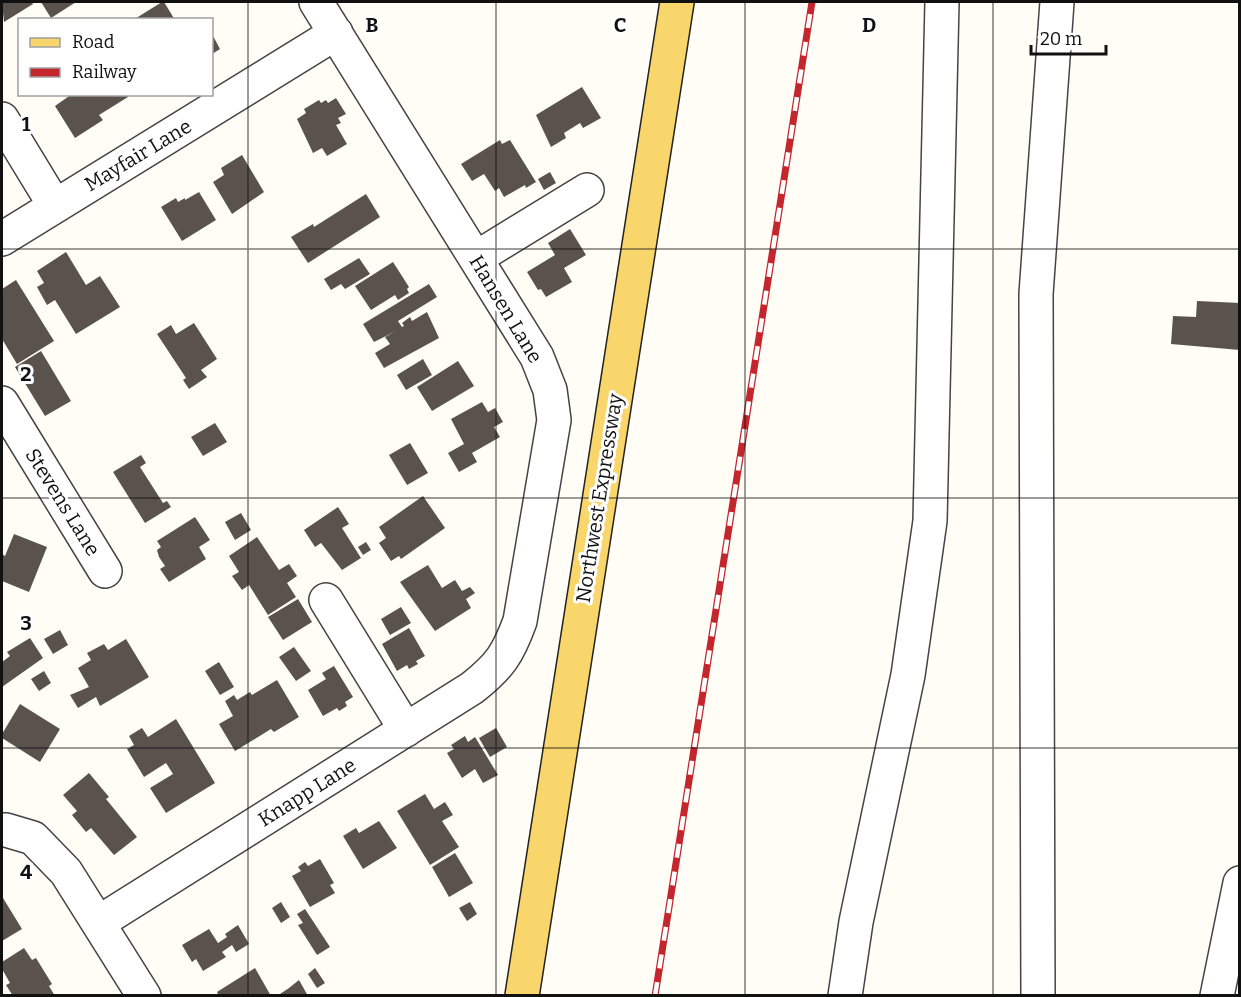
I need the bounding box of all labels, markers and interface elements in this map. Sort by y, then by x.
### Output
text: B [366,13,379,37]
text: C [614,13,626,37]
text: D [862,13,876,37]
legend [18,18,213,96]
scale bar [1031,18,1106,56]
text: 20 m [1040,28,1082,50]
text: Road [72,31,115,53]
text: Railway [72,61,137,83]
text: 1 [22,112,31,136]
street label: Mayfair Lane [80,114,196,196]
street label: Hansen Lane [464,251,548,367]
text: 2 [20,362,32,386]
street label: Northwest Expressway [571,391,627,604]
street label: Stevens Lane [21,444,105,560]
text: 3 [20,611,32,635]
street label: Knapp Lane [254,753,360,831]
text: 4 [20,860,32,884]

